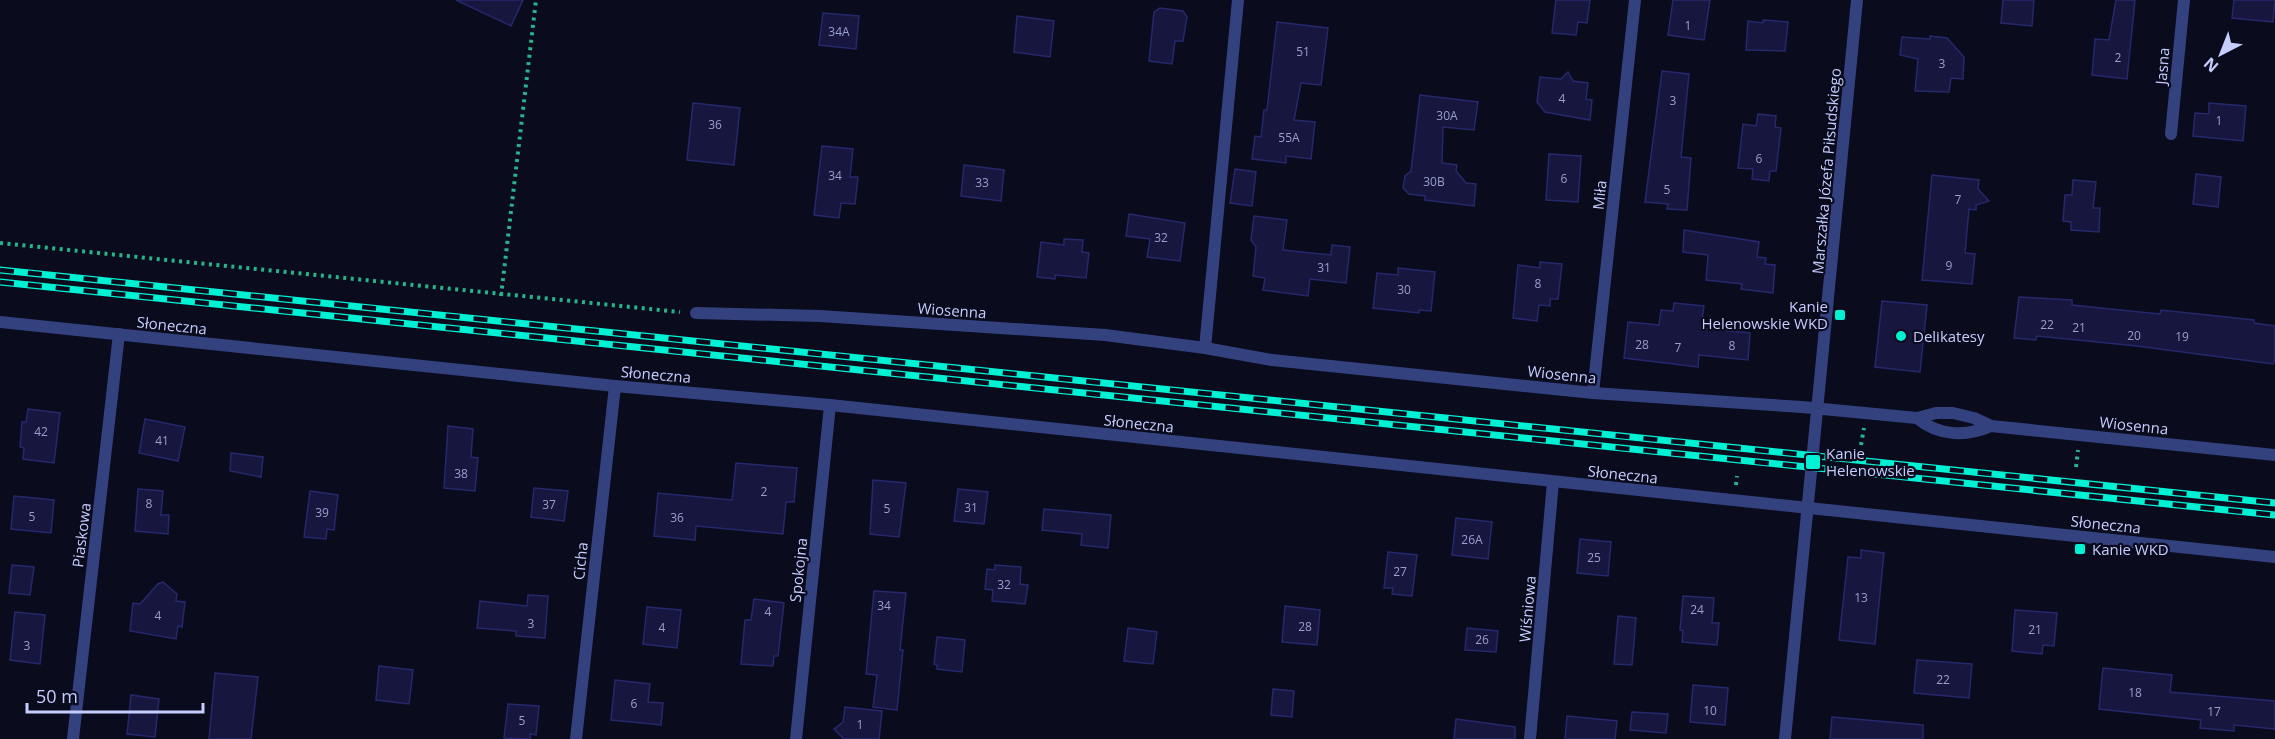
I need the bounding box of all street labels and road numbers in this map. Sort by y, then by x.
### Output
street label: Jasna [2150,47,2174,87]
street label: Marszałka Józefa Piłsudskiego [1807,67,1845,275]
street label: Miła [1588,179,1610,211]
street label: Wiosenna [917,298,987,322]
street label: Słoneczna [136,311,208,339]
street label: Wiosenna [1527,360,1597,388]
street label: Słoneczna [620,361,692,387]
street label: Słoneczna [1103,409,1175,437]
street label: Wiosenna [2099,411,2169,439]
street label: Słoneczna [1587,460,1659,488]
street label: Piaskowa [67,501,95,569]
street label: Słoneczna [2070,510,2142,538]
street label: Spokojna [785,537,811,603]
street label: Cicha [568,541,592,581]
street label: Wiśniowa [1514,575,1540,643]

